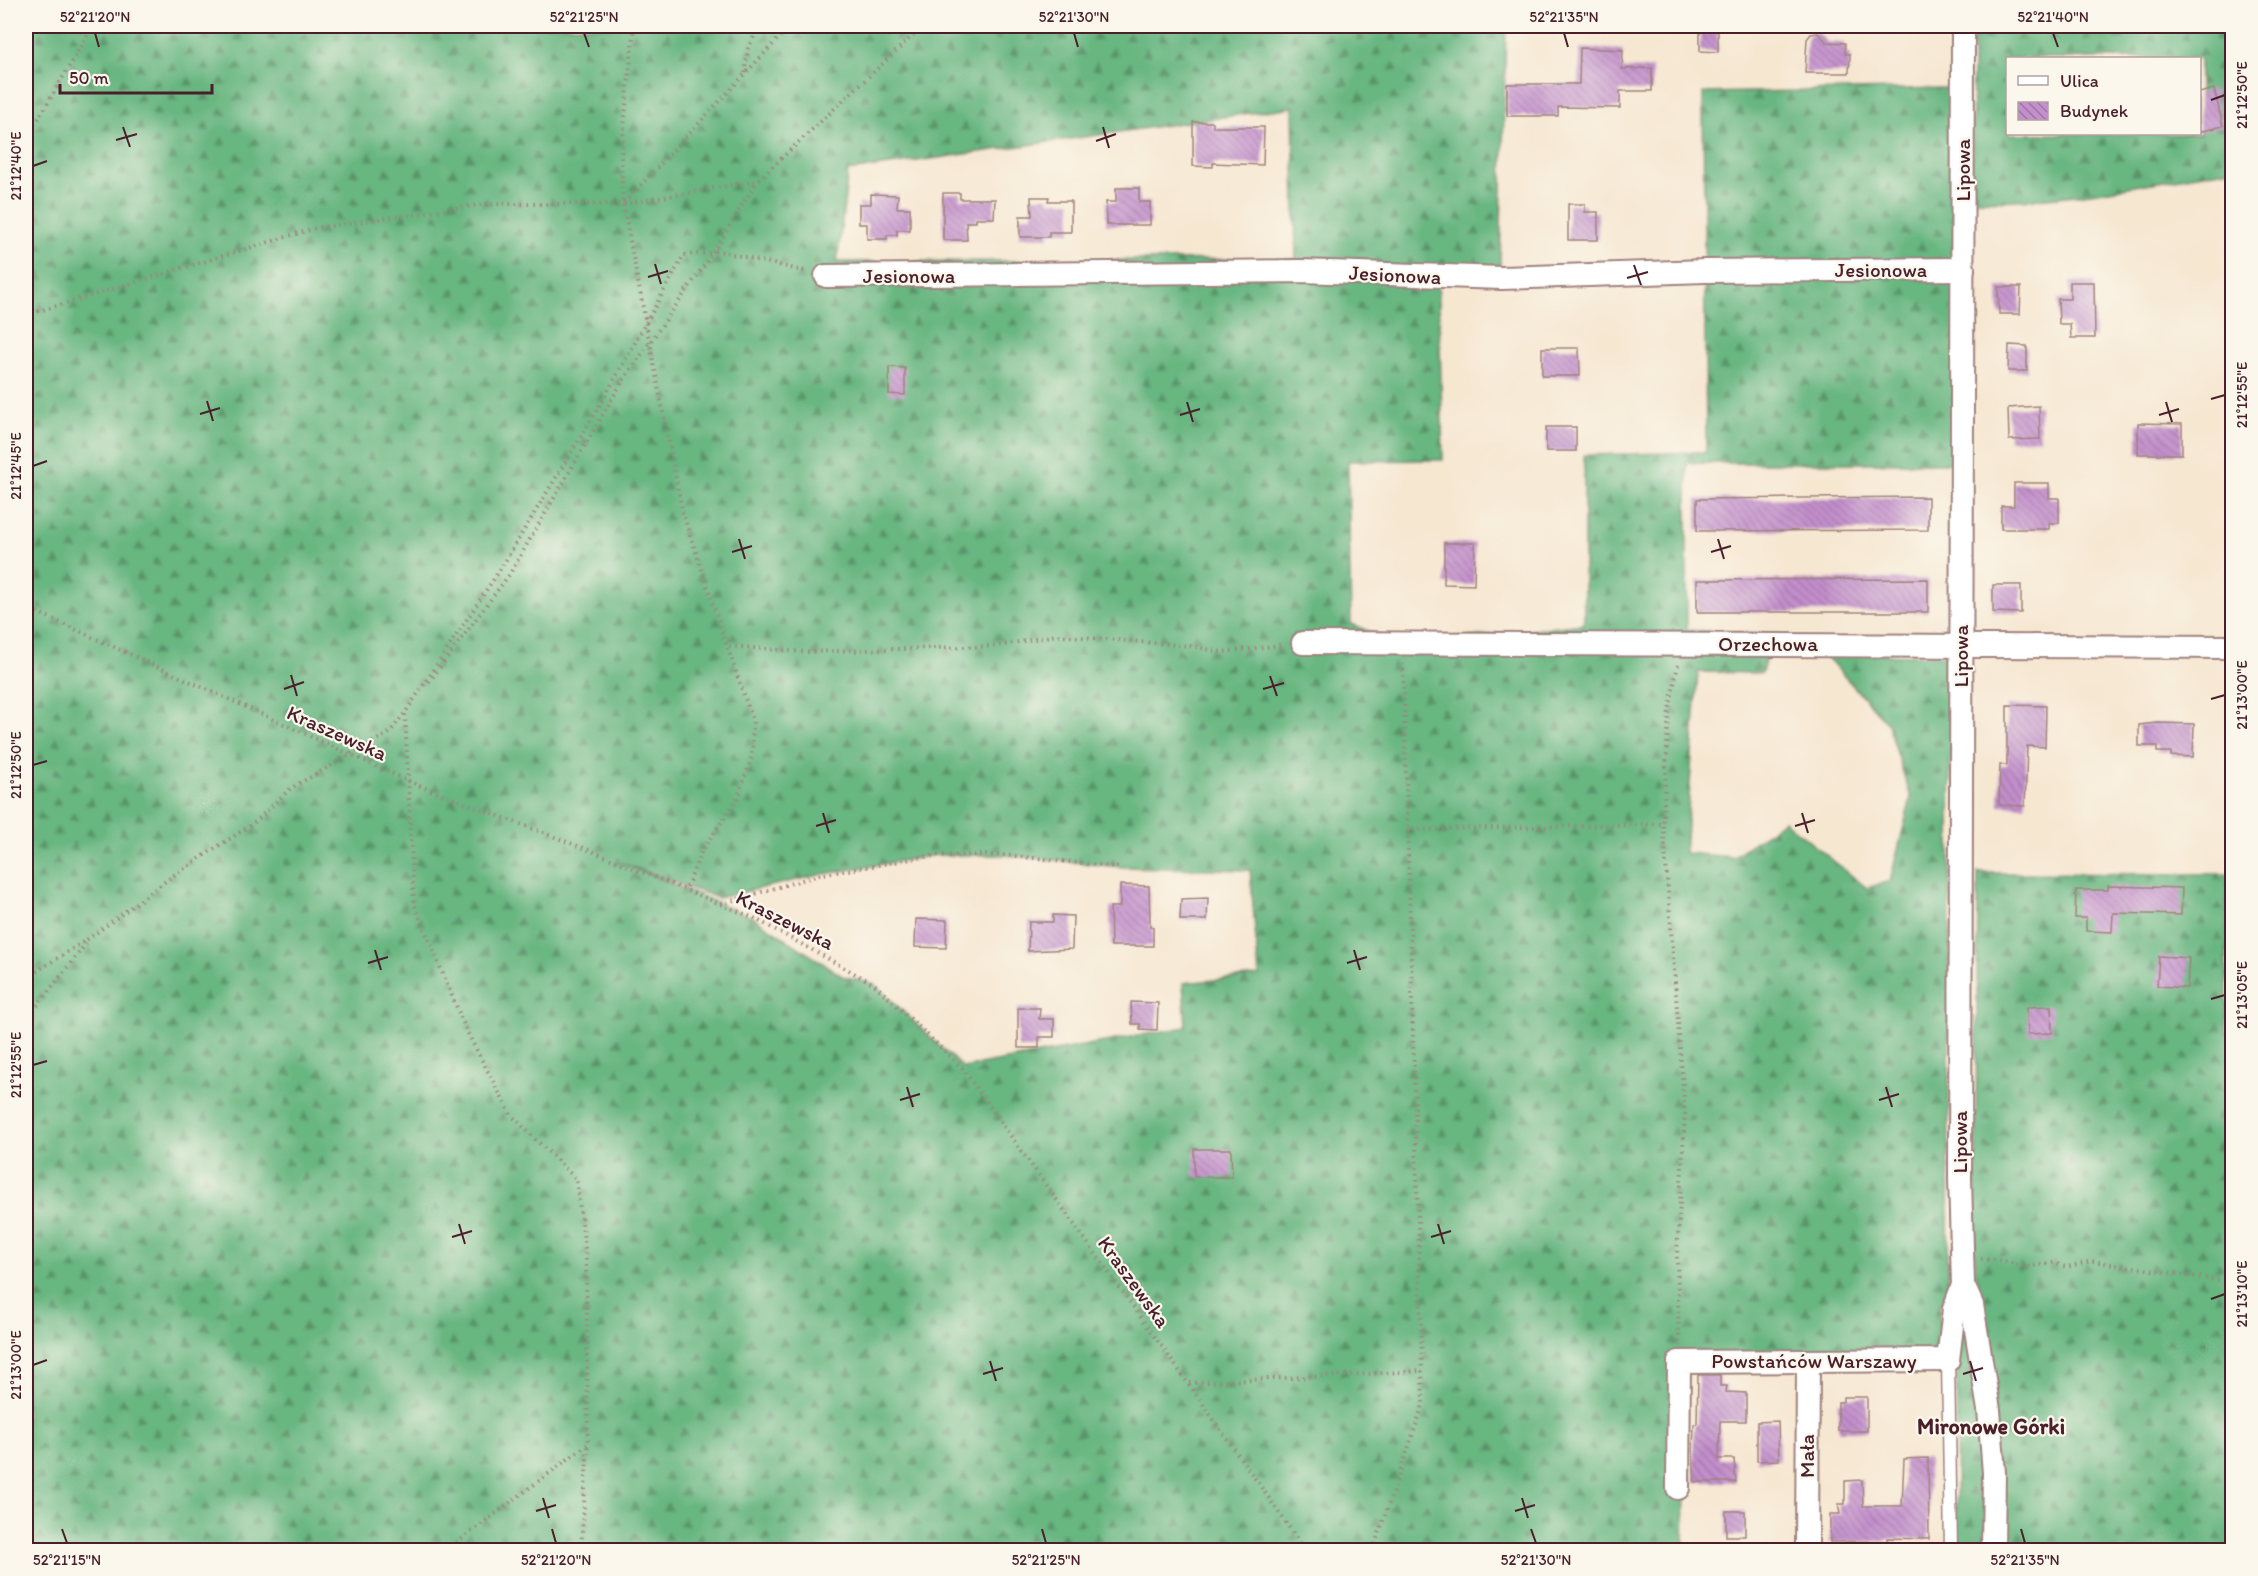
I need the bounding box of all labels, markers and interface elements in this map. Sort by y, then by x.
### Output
text: 52°21'20"N [60,8,130,26]
text: 52°21'25"N [549,8,619,26]
text: 52°21'30"N [1039,8,1109,26]
text: 52°21'35"N [1529,8,1599,26]
text: 52°21'40"N [2017,8,2089,26]
scale bar [60,57,212,95]
legend [2006,57,2201,135]
text: 21°12'50"E [2233,61,2251,129]
text: 50 m [69,67,109,89]
text: Ulica [2060,70,2099,92]
text: Budynek [2060,100,2129,122]
text: 21°12'40"E [7,132,25,200]
street label: Lipowa [1950,138,1975,201]
street label: Jesionowa [1835,257,1927,282]
street label: Jesionowa [1348,260,1442,289]
street label: Jesionowa [863,263,955,288]
text: 21°12'55"E [2233,362,2251,428]
text: 21°12'45"E [7,432,25,500]
street label: Lipowa [1948,624,1973,687]
street label: Orzechowa [1718,631,1818,656]
text: 21°13'00"E [2233,660,2251,730]
street label: Kraszewska [283,699,391,766]
text: 21°12'50"E [7,731,25,799]
street label: Kraszewska [732,884,839,955]
text: 21°13'05"E [2233,961,2251,1029]
text: 21°12'55"E [7,1032,25,1098]
street label: Lipowa [1947,1110,1972,1173]
street label: Kraszewska [1093,1231,1176,1332]
text: 21°13'10"E [2233,1260,2251,1328]
text: 21°13'00"E [7,1330,25,1400]
street label: Powstańców Warszawy [1711,1348,1917,1373]
district label: Mironowe Górki [1917,1413,2065,1440]
street label: Mała [1794,1434,1819,1478]
text: 52°21'15"N [33,1551,101,1569]
text: 52°21'20"N [521,1551,591,1569]
text: 52°21'25"N [1011,1551,1081,1569]
text: 52°21'30"N [1501,1551,1571,1569]
text: 52°21'35"N [1990,1551,2060,1569]

